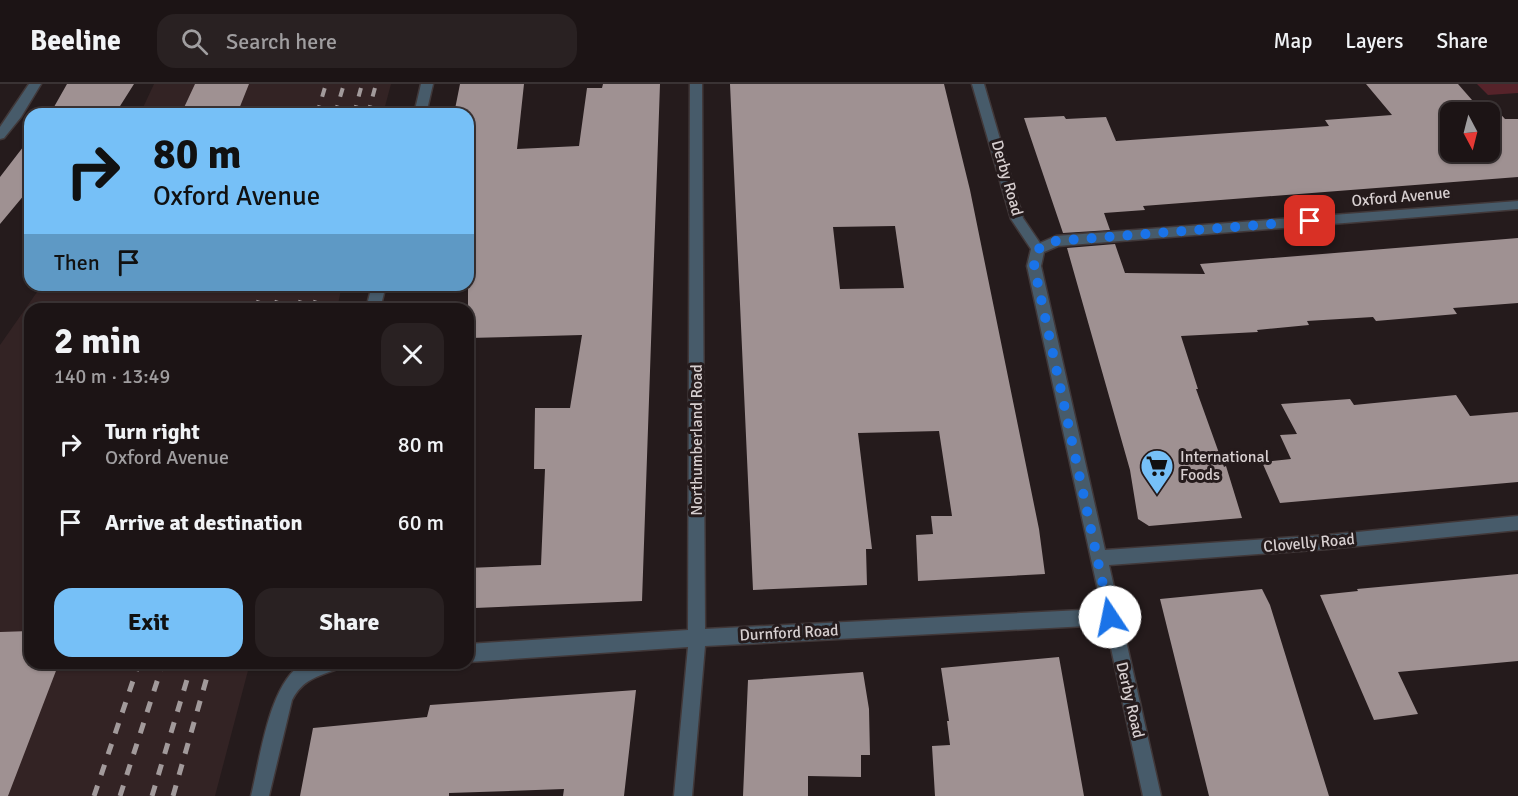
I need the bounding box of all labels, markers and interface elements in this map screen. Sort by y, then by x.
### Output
search box [157,14,577,68]
text: Beeline [30,24,121,58]
icon: search [178,25,211,58]
text: Search here [226,28,337,55]
text: Map [1274,28,1312,54]
text: Layers [1345,28,1403,54]
text: Share [1436,28,1488,54]
north arrow [1440,102,1500,162]
map controls [1440,102,1500,162]
text: 80 m [153,129,242,180]
icon: right [54,132,132,210]
street label: Derby Road [987,138,1027,218]
text: Oxford Avenue [153,180,320,213]
street label: Oxford Avenue [1351,183,1451,211]
pin [1284,195,1335,246]
icon: arrive [1293,204,1326,237]
icon: arrive [112,246,145,279]
text: Then [54,249,100,276]
text: 2 min [54,319,141,364]
button: close [381,323,444,386]
text: 140 m · 13:49 [54,364,170,389]
street label: Northumberland Road [687,364,707,516]
text: Turn right [105,418,200,445]
icon: right [54,428,87,461]
text: 80 m [398,431,444,458]
text: Oxford Avenue [105,445,229,470]
place label: International Foods [1180,447,1270,485]
supermarket icon: International Foods [1139,448,1175,495]
icon: arrive [54,506,87,539]
text: Arrive at destination [105,509,302,536]
text: 60 m [398,509,444,536]
street label: Clovelly Road [1262,529,1356,557]
position arrow [1078,585,1142,649]
button: Exit [54,588,243,657]
button: Share [255,588,444,657]
street label: Durnford Road [739,620,839,646]
street label: Derby Road [1111,660,1149,740]

